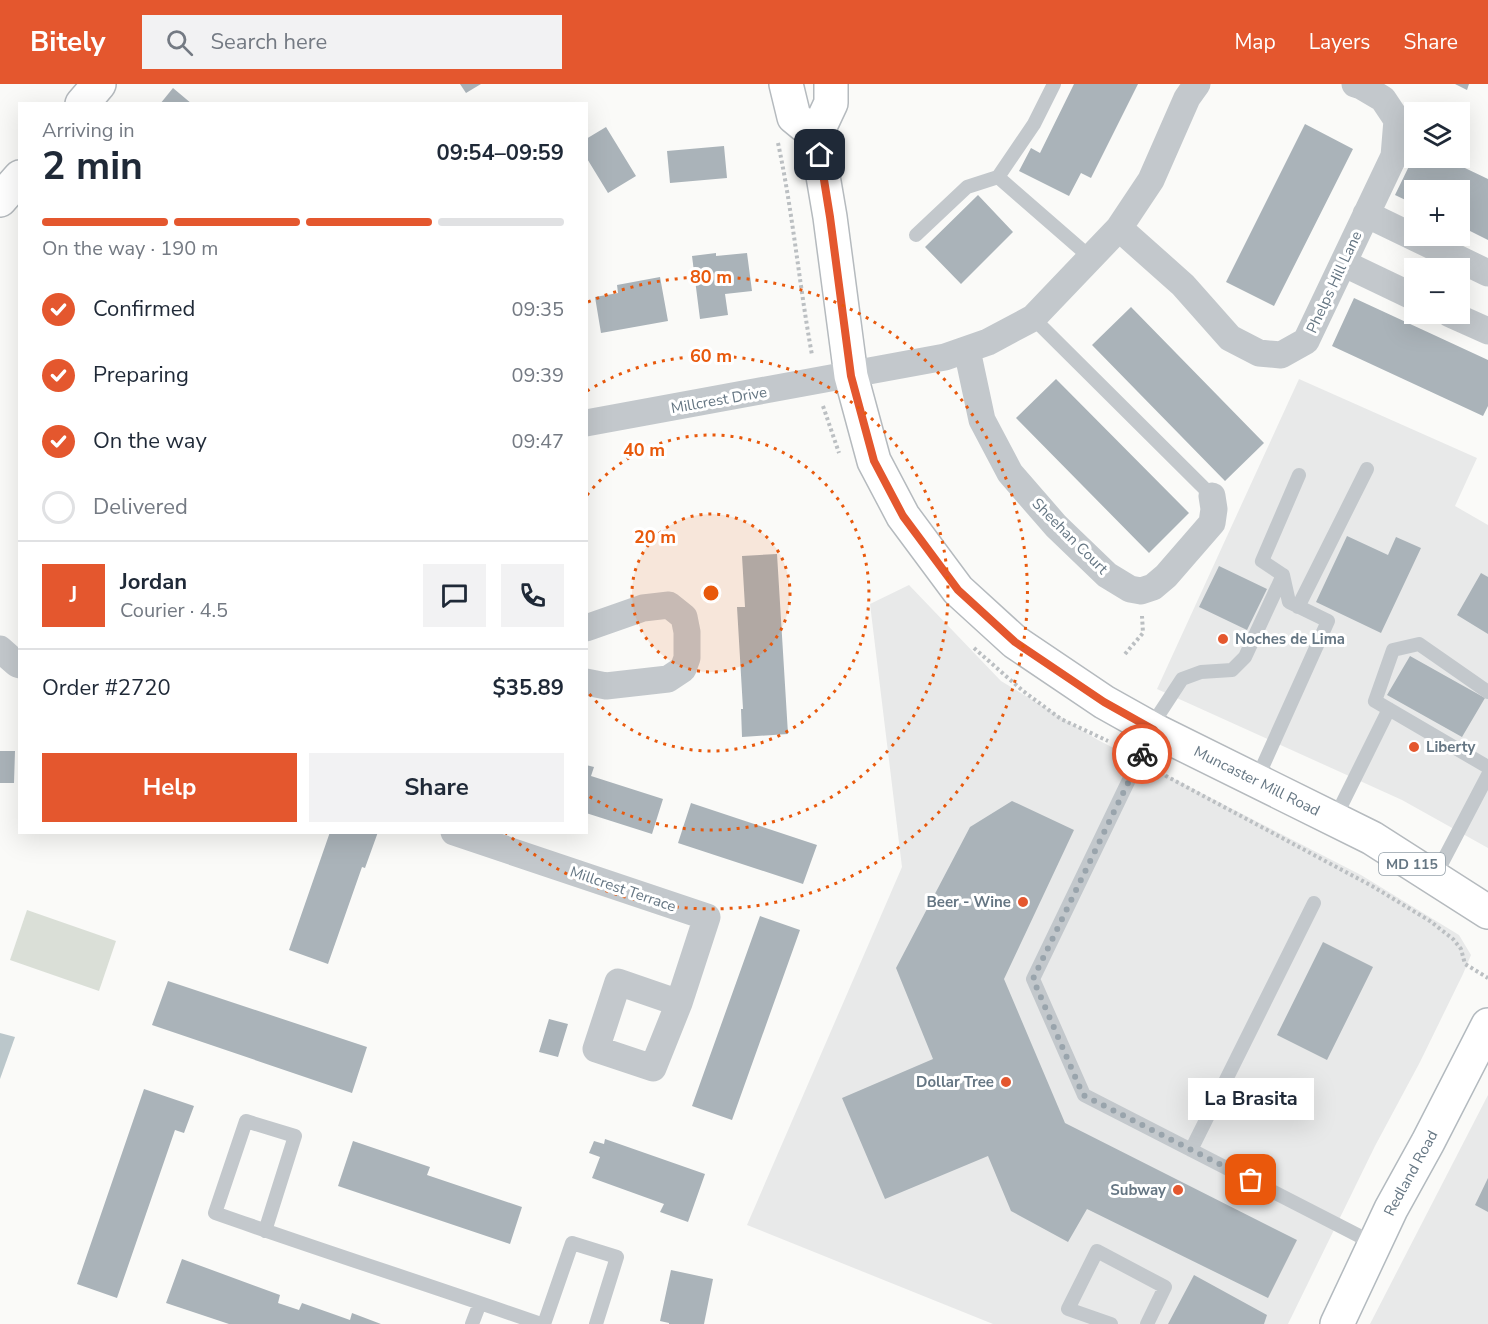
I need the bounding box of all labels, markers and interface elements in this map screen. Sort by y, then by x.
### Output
search box [142,15,562,69]
text: Bitely [30,23,106,61]
icon: search [163,26,196,59]
text: Search here [211,27,327,57]
text: Map [1234,28,1276,56]
text: Layers [1309,28,1370,56]
text: Share [1403,28,1458,56]
map controls [1404,102,1470,324]
button: layers [1404,102,1470,168]
text: Arriving in [42,117,135,144]
pin [794,129,845,180]
text: 09:54–09:59 [436,138,564,168]
icon: home [803,138,836,171]
text: 2 min [42,140,143,193]
button: + [1404,180,1470,246]
street label: Phelps Hill Lane [1302,228,1366,336]
text: On the way · 190 m [42,235,218,262]
button: − [1404,258,1470,324]
text: 80 m [690,265,732,289]
icon: check [42,293,75,326]
text: Confirmed [93,294,195,324]
text: 09:35 [511,296,564,323]
text: 60 m [690,344,732,368]
icon: check [42,359,75,392]
text: Preparing [93,360,189,390]
text: 09:39 [511,362,564,389]
street label: Millcrest Drive [669,382,769,418]
icon: check [42,425,75,458]
text: On the way [93,426,207,456]
text: 09:47 [511,428,564,455]
text: 40 m [623,438,665,462]
text: Delivered [93,492,188,522]
street label: Sheehan Court [1028,494,1113,579]
text: 20 m [634,525,676,549]
button: chat [423,564,486,627]
button: phone [501,564,564,627]
text: Jordan [120,567,187,597]
text: J [70,580,77,610]
centre of rings [701,583,721,603]
text: Courier · 4.5 [120,597,228,624]
place label: Noches de Lima [1235,629,1345,649]
marker: Noches de Lima [1216,632,1230,646]
text: Order #2720 [42,673,171,703]
text: $35.89 [493,673,564,703]
courier [1112,724,1172,784]
place label: Liberty [1426,737,1476,757]
icon: bike [1126,738,1159,771]
marker: Liberty [1407,740,1421,754]
street label: Muncaster Mill Road [1191,741,1323,821]
button: Help [42,753,297,822]
button: Share [309,753,564,822]
road number: MD 115 [1379,853,1445,875]
street label: Millcrest Terrace [567,862,679,916]
place label: Beer - Wine [927,892,1011,912]
marker: Beer - Wine [1016,895,1030,909]
place label: Dollar Tree [916,1072,994,1092]
marker: Dollar Tree [999,1075,1013,1089]
callout: La Brasita [1188,1078,1314,1120]
text: La Brasita [1204,1085,1298,1112]
street label: Redland Road [1379,1127,1442,1219]
pin [1225,1154,1276,1205]
icon: bag [1234,1163,1267,1196]
place label: Subway [1110,1180,1166,1200]
marker: Subway [1171,1183,1185,1197]

